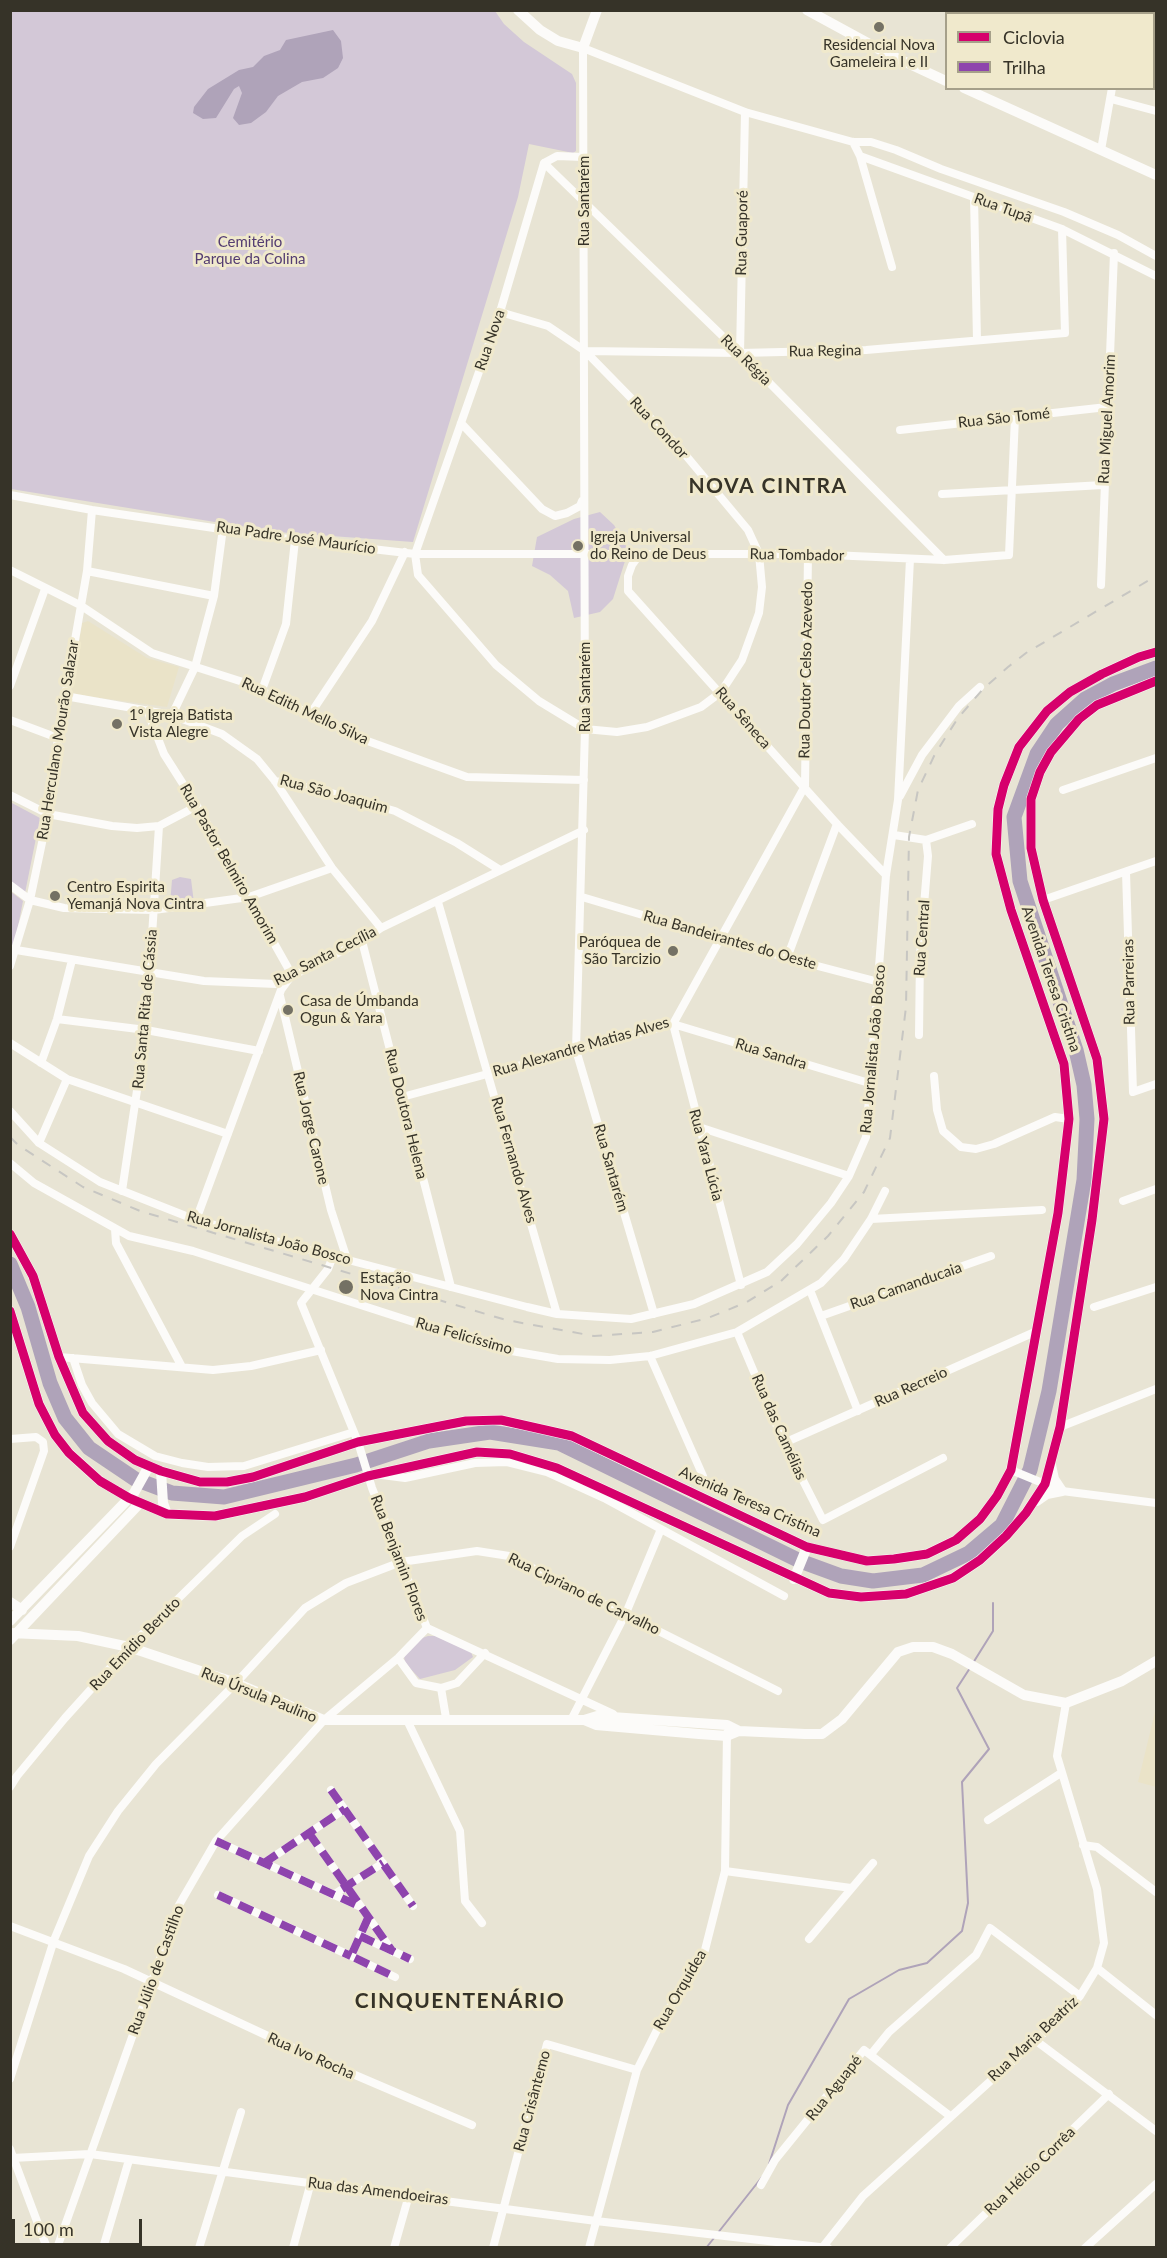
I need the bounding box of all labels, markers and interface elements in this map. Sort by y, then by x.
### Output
legend [945,12,1155,90]
marker: Residencial Nova Gameleira I e II [872,20,886,34]
text: Ciclovia [1003,26,1065,48]
place label: Residencial Nova Gameleira I e II [823,36,935,71]
text: Trilha [1003,56,1046,78]
street label: Rua Santarém [575,156,593,246]
street label: Rua Tupã [972,189,1034,227]
street label: Rua Guaporé [732,190,752,276]
park label: Cemitério Parque da Colina [195,233,305,268]
street label: Rua Nova [471,307,509,373]
street label: Rua Régia [717,331,775,389]
street label: Rua Regina [788,341,862,361]
street label: Rua Miguel Amorim [1095,354,1119,484]
street label: Rua Condor [626,393,692,463]
street label: Rua São Tomé [957,404,1051,432]
district label: NOVA CINTRA [688,473,848,499]
street label: Rua Padre José Maurício [215,518,377,558]
place label: Igreja Universal do Reino de Deus [590,528,706,563]
marker: Igreja Universal do Reino de Deus [571,539,585,553]
street label: Rua Tombador [749,545,845,565]
street label: Rua Doutor Celso Azevedo [795,581,817,759]
street label: Rua Herculano Mourão Salazar [33,639,83,841]
street label: Rua Santarém [576,642,594,732]
street label: Rua Edith Mello Silva [239,674,371,748]
street label: Rua Sêneca [711,684,775,752]
place label: 1º Igreja Batista Vista Alegre [129,706,233,741]
marker: 1º Igreja Batista Vista Alegre [110,717,124,731]
street label: Rua São Joaquim [278,771,390,817]
street label: Rua Pastor Belmiro Amorim [176,781,282,947]
place label: Centro Espirita Yemanjá Nova Cintra [67,878,204,913]
marker: Centro Espirita Yemanjá Nova Cintra [48,889,62,903]
street label: Rua Central [910,899,934,977]
street label: Avenida Teresa Cristina [1018,904,1084,1054]
street label: Rua Bandeirantes do Oeste [641,907,819,973]
street label: Rua Santa Cecília [271,922,379,990]
street label: Rua Santa Rita de Cássia [129,928,161,1090]
place label: Paróquea de São Tarcizio [579,933,661,968]
street label: Rua Parreiras [1119,939,1139,1025]
marker: Paróquea de São Tarcizio [666,944,680,958]
street label: Rua Jornalista João Bosco [857,964,889,1134]
place label: Casa de Úmbanda Ogun & Yara [300,992,419,1027]
marker: Casa de Úmbanda Ogun & Yara [281,1003,295,1017]
street label: Rua Alexandre Matias Alves [491,1013,671,1081]
street label: Rua Sandra [733,1035,809,1073]
street label: Rua Doutora Helena [381,1047,431,1181]
street label: Rua Jorge Carone [289,1070,333,1186]
street label: Rua Fernando Alves [487,1095,541,1225]
street label: Rua Yara Lúcia [685,1107,727,1203]
street label: Rua Santarém [590,1122,632,1214]
street label: Rua Jornalista João Bosco [185,1207,353,1269]
street label: Rua Camanducaia [848,1258,964,1314]
place label: Estação Nova Cintra [360,1269,438,1304]
marker: Estação Nova Cintra [337,1278,355,1296]
street label: Rua Felicíssimo [414,1314,514,1358]
street label: Rua Recreio [872,1363,950,1411]
street label: Rua das Camélias [748,1371,810,1483]
street label: Avenida Teresa Cristina [676,1463,824,1541]
street label: Rua Benjamin Flores [367,1492,431,1624]
street label: Rua Cipriano de Carvalho [505,1549,663,1639]
street label: Rua Emídio Beruto [86,1594,184,1694]
street label: Rua Úrsula Paulino [198,1664,320,1726]
street label: Rua Júlio de Castilho [124,1903,188,2037]
street label: Rua Orquídea [650,1947,710,2033]
district label: CINQUENTENÁRIO [355,1988,565,2014]
street label: Rua Maria Beatriz [984,1993,1082,2085]
street label: Rua Ivo Rocha [265,2029,357,2083]
street label: Rua Crisântemo [510,2048,554,2154]
street label: Rua Aguapé [802,2052,866,2124]
street label: Rua Hélcio Corrêa [981,2123,1079,2219]
street label: Rua das Amendoeiras [307,2173,449,2209]
scale bar [15,2207,146,2245]
text: 100 m [23,2218,74,2240]

